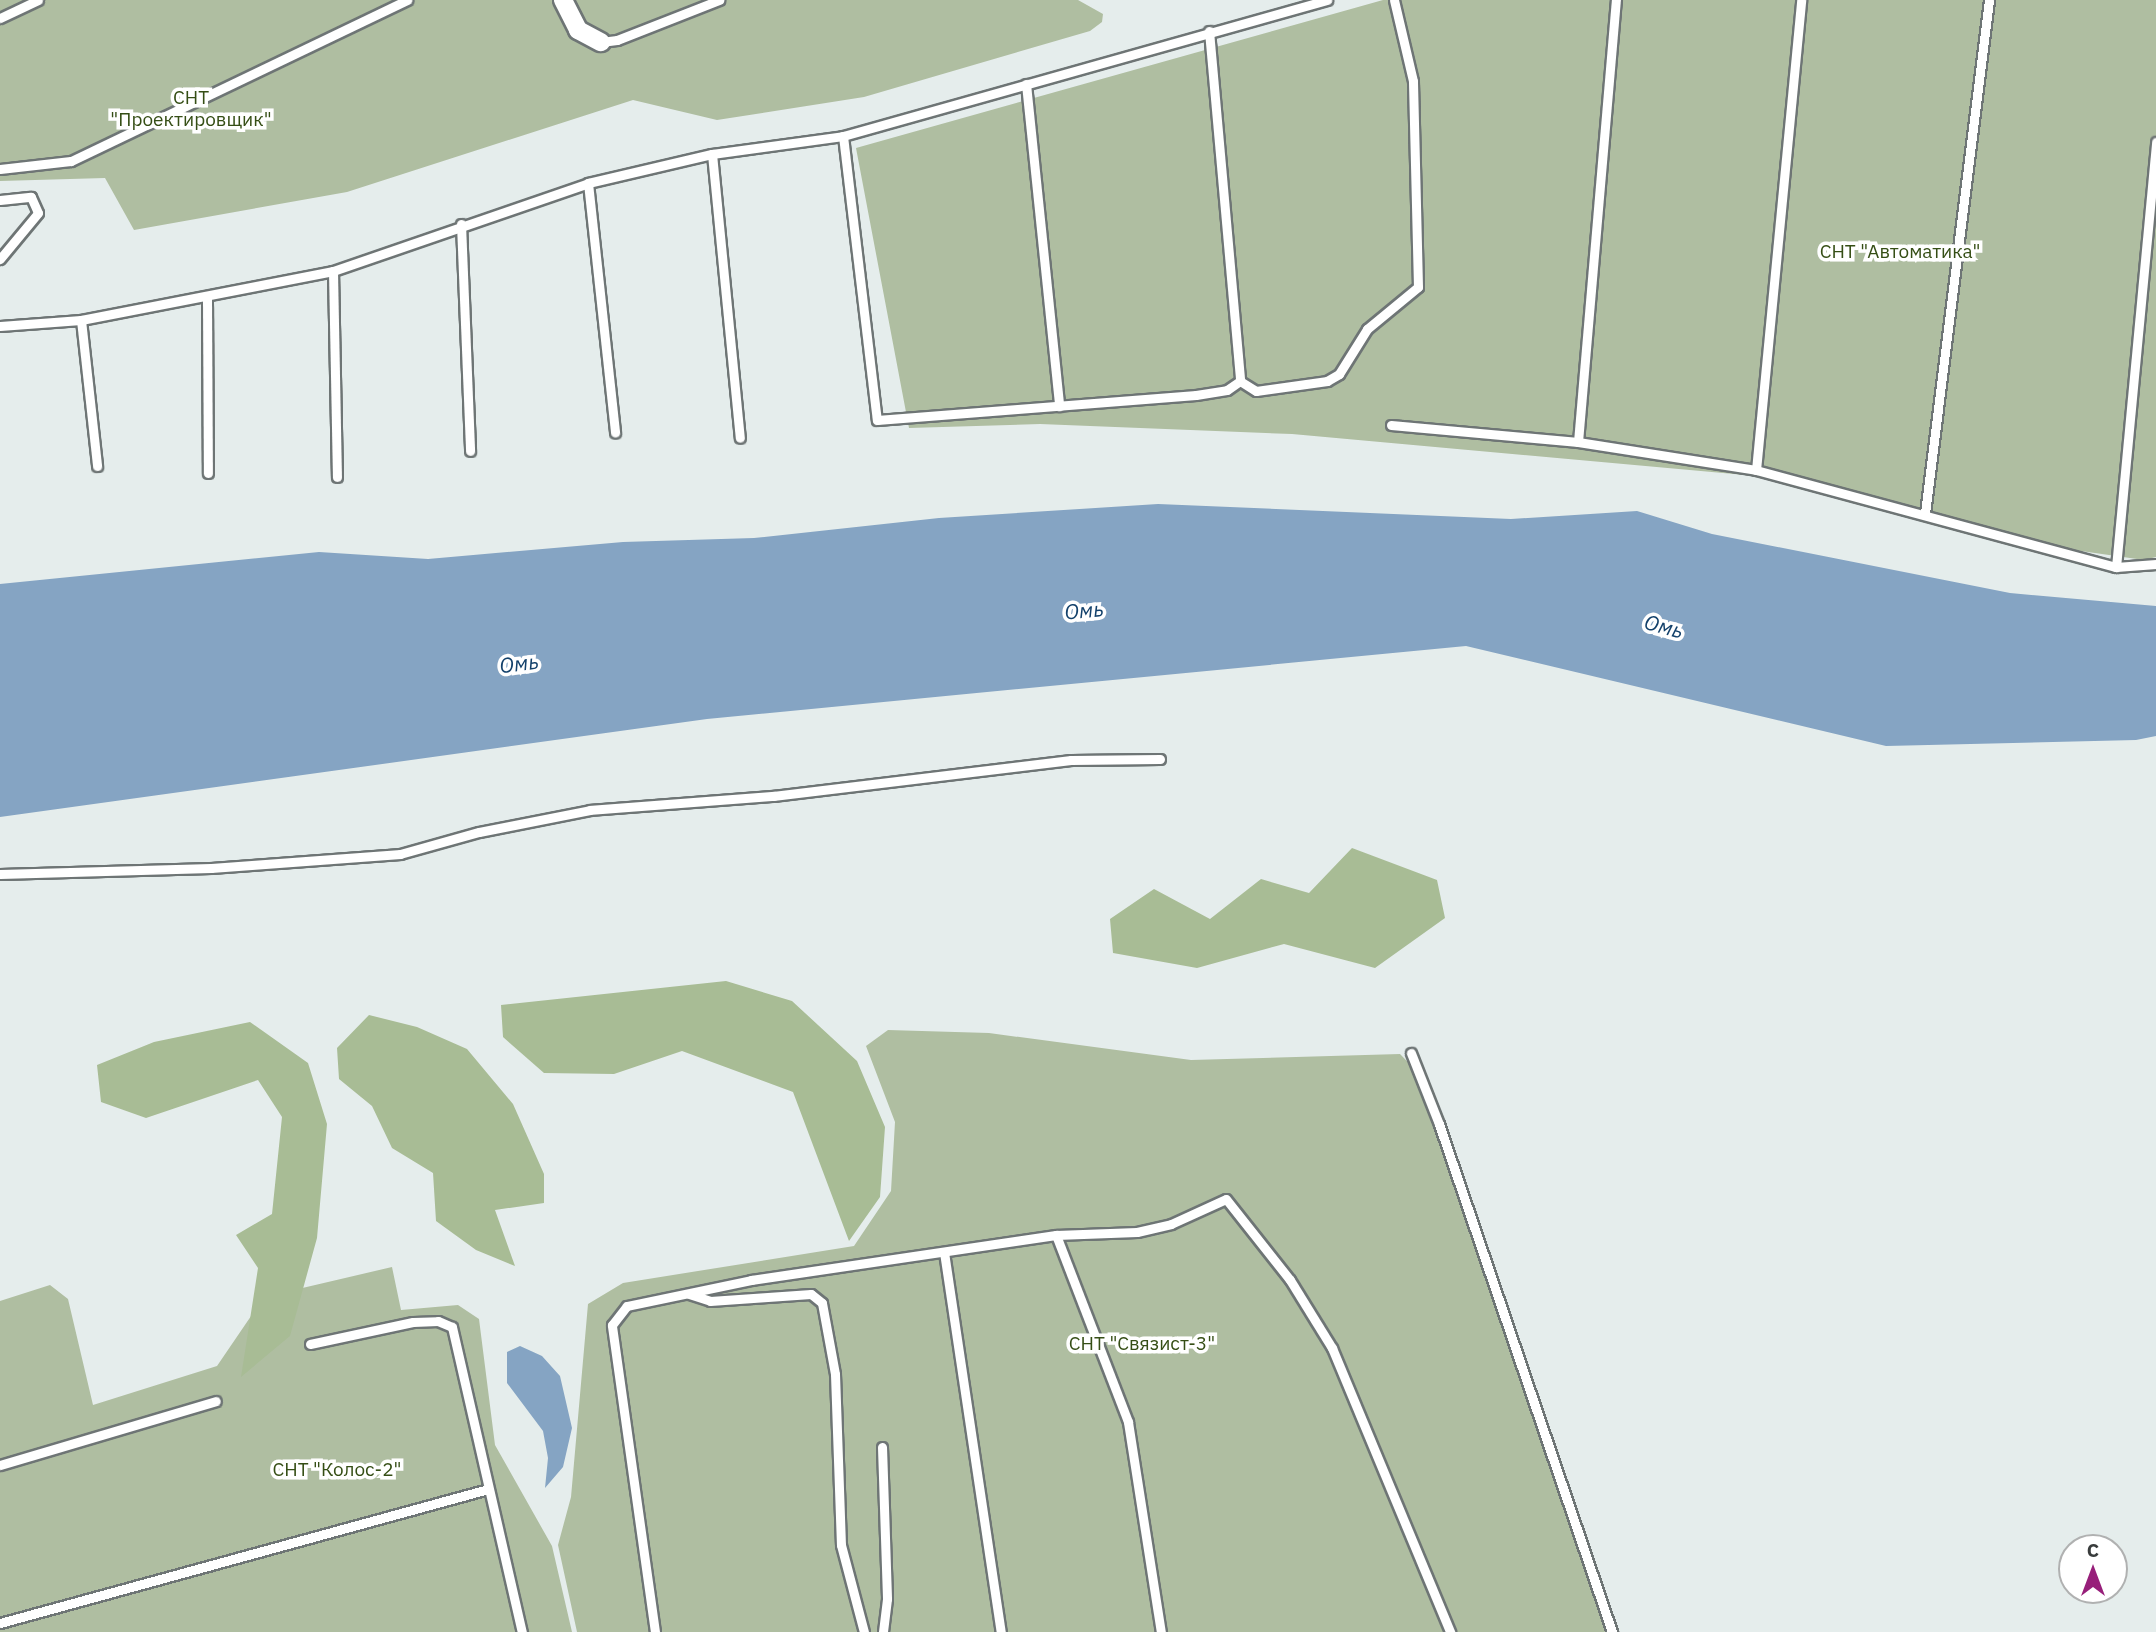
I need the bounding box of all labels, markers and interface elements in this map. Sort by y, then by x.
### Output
park label: СНТ "Проектировщик" [110,87,272,131]
park label: СНТ "Автоматика" [1820,241,1980,263]
water label: Омь [1063,596,1105,624]
water label: Омь [1642,609,1686,643]
water label: Омь [498,648,540,678]
park label: СНТ "Связист-3" [1069,1333,1215,1355]
park label: СНТ "Колос-2" [272,1459,402,1481]
north arrow [2058,1534,2128,1604]
text: С [2087,1538,2099,1562]

